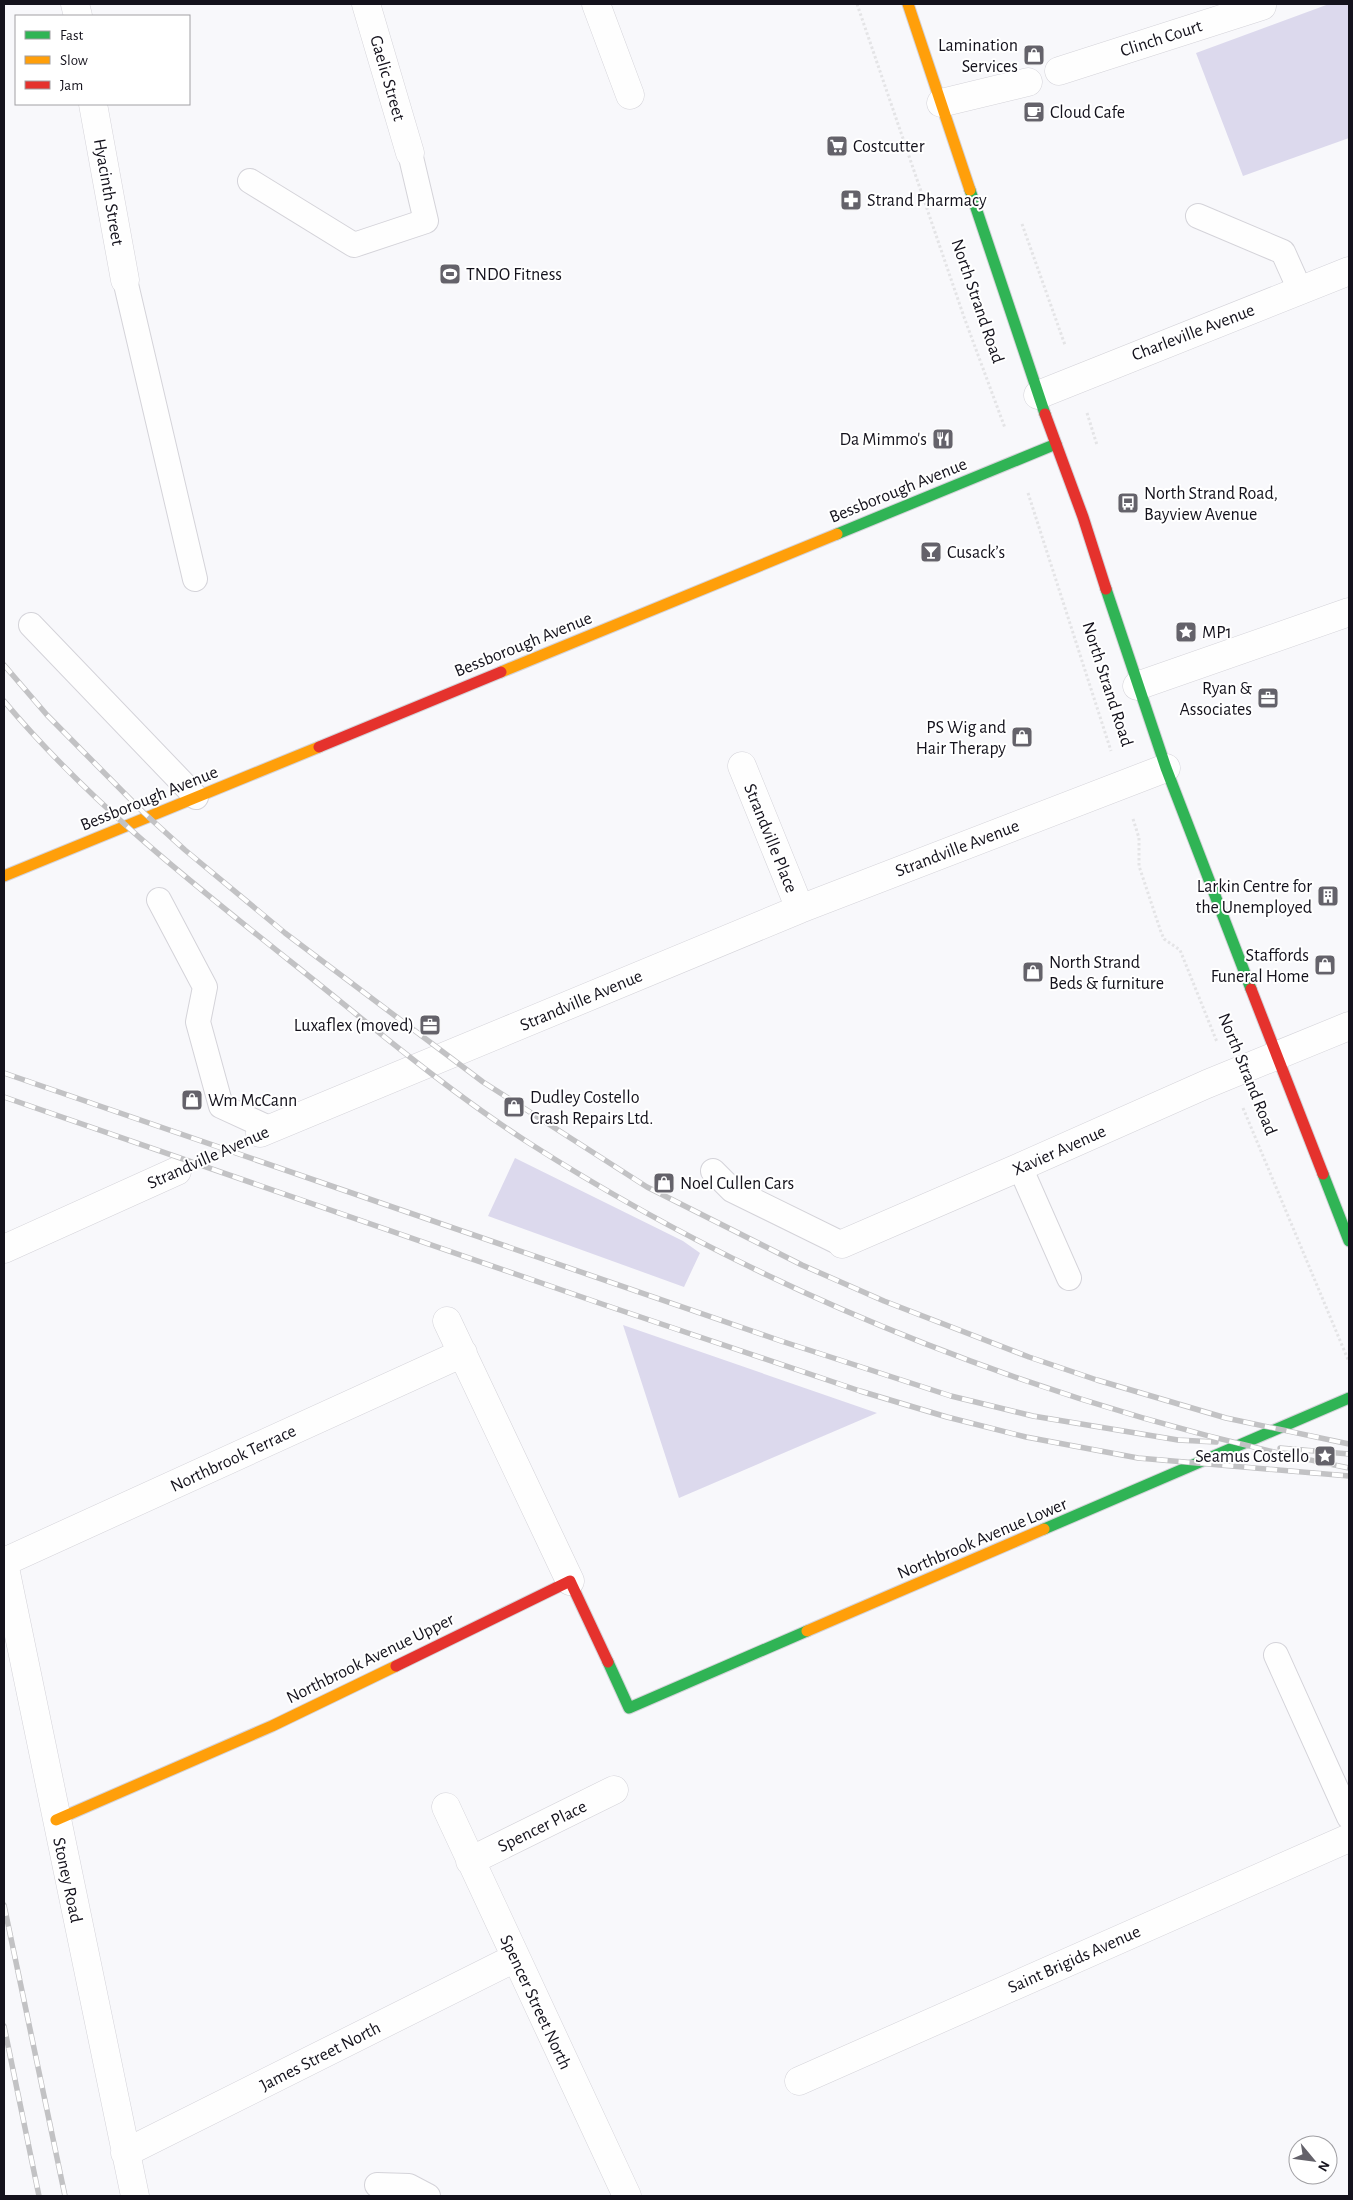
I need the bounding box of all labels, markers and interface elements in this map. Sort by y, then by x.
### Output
legend [15,15,190,105]
street label: Clinch Court [1118,17,1205,61]
text: Fast [60,28,84,43]
street label: Gaelic Street [366,33,408,123]
place label: Lamination Services [938,37,1018,76]
shop icon: Lamination Services [1022,43,1046,67]
text: Slow [60,53,88,68]
text: Jam [60,78,83,93]
cafe icon: Cloud Cafe [1022,100,1046,124]
place label: Cloud Cafe [1050,104,1125,122]
supermarket icon: Costcutter [825,134,849,158]
street label: Hyacinth Street [90,137,126,247]
place label: Costcutter [853,138,925,156]
pharmacy icon: Strand Pharmacy [839,188,863,212]
place label: Strand Pharmacy [867,192,987,210]
street label: North Strand Road [947,237,1007,366]
sports icon: TNDO Fitness [438,262,462,286]
place label: TNDO Fitness [466,266,562,284]
street label: Charleville Avenue [1129,301,1257,365]
restaurant icon: Da Mimmo's [931,427,955,451]
place label: Da Mimmo's [839,431,927,449]
street label: Bessborough Avenue [827,455,970,527]
place label: North Strand Road, Bayview Avenue [1144,485,1278,524]
bus stop icon: North Strand Road, Bayview Avenue [1116,491,1140,515]
bar icon: Cusack’s [919,540,943,564]
place label: Cusack’s [947,544,1005,562]
street label: Bessborough Avenue [452,609,595,681]
street label: North Strand Road [1078,620,1136,749]
place icon: MP1 [1174,620,1198,644]
place label: MP1 [1202,624,1232,642]
place label: Ryan & Associates [1179,680,1252,719]
office icon: Ryan & Associates [1256,686,1280,710]
place label: PS Wig and Hair Therapy [916,719,1006,758]
shop icon: PS Wig and Hair Therapy [1010,725,1034,749]
street label: Bessborough Avenue [78,763,221,835]
street label: Strandville Place [740,781,800,896]
street label: Strandville Avenue [893,817,1022,881]
place label: Larkin Centre for the Unemployed [1195,878,1312,917]
building icon: Larkin Centre for the Unemployed [1316,884,1340,908]
place label: Staffords Funeral Home [1211,947,1309,986]
shop icon: Staffords Funeral Home [1313,953,1337,977]
place label: North Strand Beds & furniture [1049,954,1164,993]
shop icon: North Strand Beds & furniture [1021,960,1045,984]
street label: Strandville Avenue [517,967,645,1035]
street label: North Strand Road [1214,1011,1280,1138]
office icon: Luxaflex (moved) [418,1013,442,1037]
place label: Luxaflex (moved) [294,1017,414,1035]
shop icon: Wm McCann [180,1088,204,1112]
place label: Dudley Costello Crash Repairs Ltd. [530,1089,653,1128]
place label: Wm McCann [208,1092,297,1110]
shop icon: Dudley Costello Crash Repairs Ltd. [502,1095,526,1119]
street label: Xavier Avenue [1010,1122,1109,1179]
street label: Strandville Avenue [145,1123,272,1193]
shop icon: Noel Cullen Cars [652,1171,676,1195]
place label: Noel Cullen Cars [680,1175,794,1193]
street label: Northbrook Terrace [168,1422,299,1496]
place icon: Seamus Costello [1313,1444,1337,1468]
place label: Seamus Costello [1195,1448,1309,1466]
street label: Northbrook Avenue Lower [895,1495,1070,1583]
street label: Northbrook Avenue Upper [284,1610,457,1707]
street label: Spencer Place [495,1798,590,1856]
street label: Stoney Road [49,1836,85,1924]
street label: Saint Brigids Avenue [1005,1923,1143,1997]
street label: Spencer Street North [496,1932,574,2072]
street label: James Street North [257,2019,384,2095]
north arrow [1288,2135,1338,2185]
text: N [1315,2158,1332,2173]

